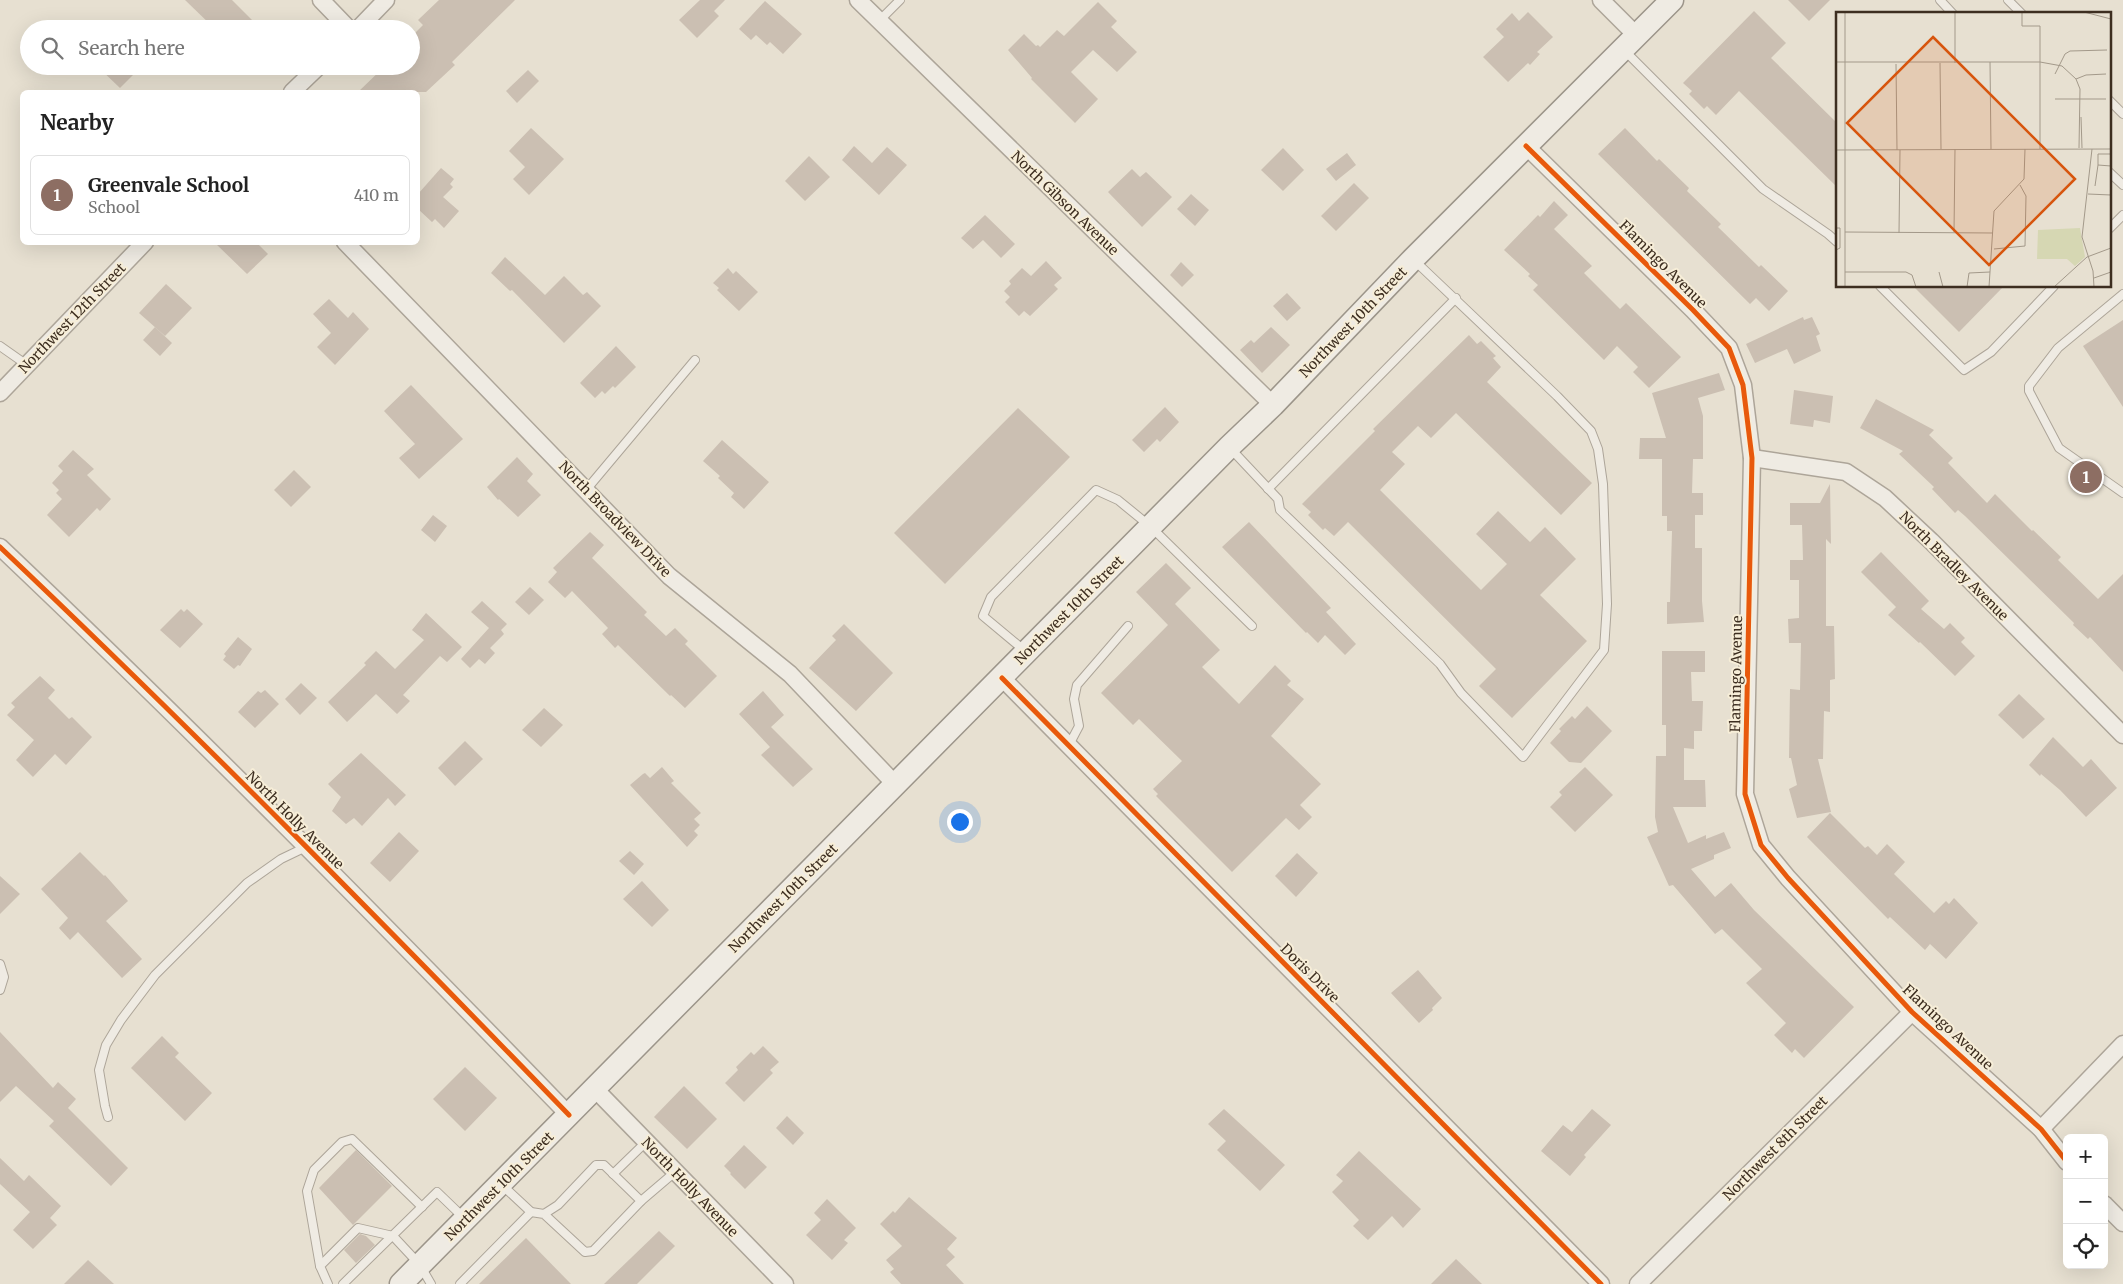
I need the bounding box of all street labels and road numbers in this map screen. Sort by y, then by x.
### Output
street label: North Gibson Avenue [1007,147,1123,259]
street label: Flamingo Avenue [1615,216,1711,312]
street label: Northwest 12th Street [15,259,130,377]
street label: Northwest 10th Street [1295,262,1411,381]
street label: North Broadview Drive [555,457,675,581]
street label: North Bradley Avenue [1896,508,2012,624]
street label: Northwest 10th Street [1011,551,1128,668]
street label: Flamingo Avenue [1726,615,1746,733]
street label: North Holly Avenue [242,767,348,873]
street label: Northwest 10th Street [725,839,842,956]
street label: Doris Drive [1277,940,1343,1006]
street label: Flamingo Avenue [1899,981,1997,1073]
street label: Northwest 8th Street [1719,1092,1831,1204]
street label: Northwest 10th Street [441,1127,558,1244]
street label: North Holly Avenue [638,1134,742,1240]

